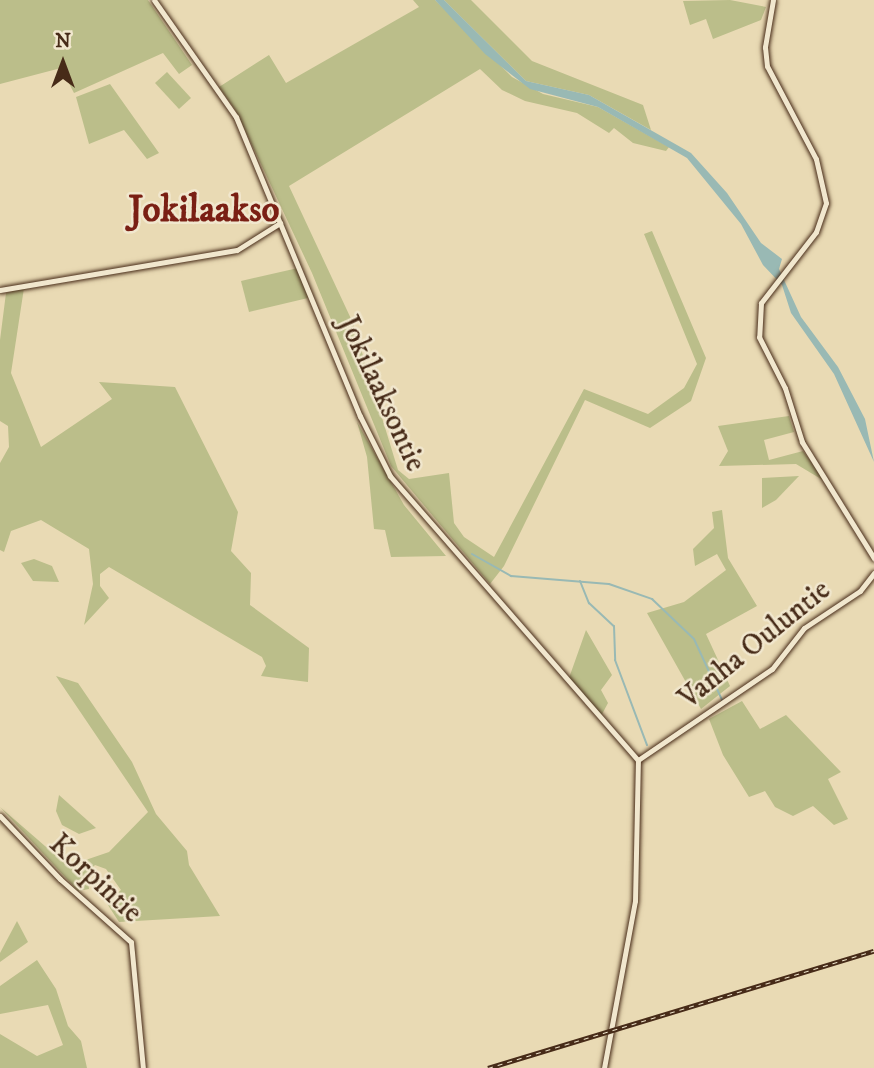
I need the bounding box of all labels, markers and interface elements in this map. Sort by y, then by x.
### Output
north arrow [28,28,98,98]
text: N [55,30,71,53]
district label: Jokilaakso [128,189,280,233]
street label: Jokilaaksontie [329,310,433,478]
street label: Vanha Ouluntie [672,573,838,717]
street label: Korpintie [41,827,149,931]

